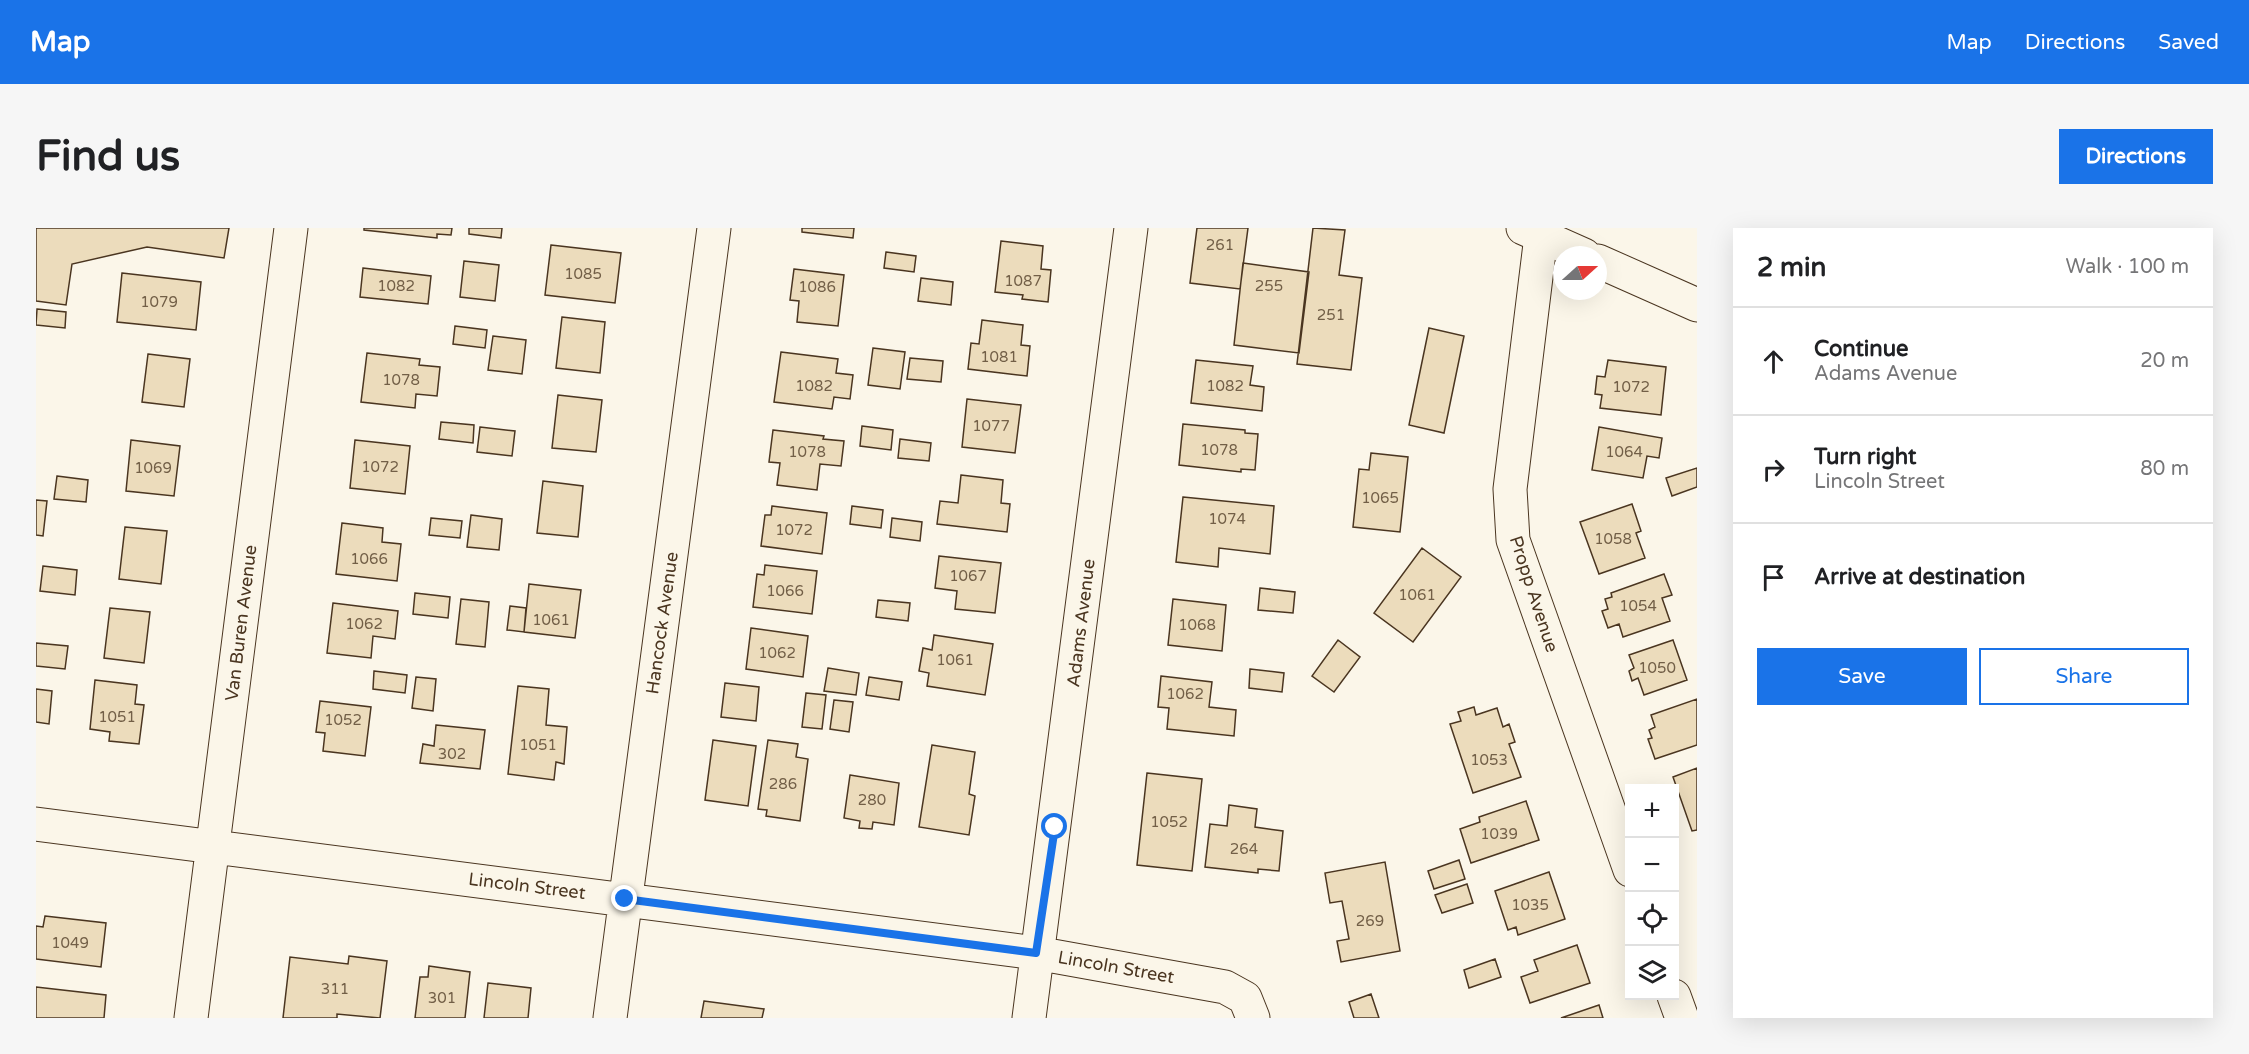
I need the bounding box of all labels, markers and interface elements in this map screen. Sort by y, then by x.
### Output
text: Map [30,25,90,59]
text: Map [1946,30,1992,55]
text: Directions [2025,30,2125,55]
text: Saved [2158,30,2219,55]
button: Directions [2059,129,2213,184]
text: Find us [36,131,180,182]
house number: 261 [1206,236,1234,254]
north arrow [1553,246,1607,300]
text: 2 min [1757,252,1826,283]
text: Walk · 100 m [2066,255,2189,279]
house number: 1085 [564,265,602,283]
house number: 1087 [1004,272,1042,290]
house number: 1082 [377,277,415,295]
house number: 255 [1255,277,1283,295]
house number: 1086 [798,278,836,296]
house number: 1079 [140,293,178,311]
house number: 251 [1317,306,1345,324]
text: Continue [1814,336,1909,362]
icon: ahead [1757,345,1790,378]
house number: 1081 [980,348,1018,366]
text: 20 m [2140,349,2189,373]
text: Adams Avenue [1814,362,1957,386]
house number: 1078 [382,371,420,389]
house number: 1082 [795,377,833,395]
house number: 1082 [1206,377,1244,395]
house number: 1072 [1612,378,1650,396]
house number: 1077 [972,417,1010,435]
house number: 1078 [1200,441,1238,459]
house number: 1078 [788,443,826,461]
house number: 1064 [1605,443,1643,461]
text: Turn right [1814,444,1916,470]
icon: right [1757,453,1790,486]
text: 80 m [2140,457,2189,481]
house number: 1072 [361,458,399,476]
house number: 1069 [134,459,172,477]
text: Lincoln Street [1814,470,1945,494]
house number: 1065 [1361,489,1399,507]
house number: 1074 [1208,510,1246,528]
house number: 1072 [775,521,813,539]
house number: 1058 [1594,530,1632,548]
street label: Propp Avenue [1505,533,1563,655]
street label: Van Buren Avenue [220,544,262,702]
house number: 1066 [350,550,388,568]
street label: Hancock Avenue [641,550,683,696]
street label: Adams Avenue [1062,558,1100,688]
icon: arrive [1757,561,1790,594]
text: Arrive at destination [1814,564,2025,590]
house number: 1067 [949,567,987,585]
house number: 1066 [766,582,804,600]
house number: 1061 [1398,586,1436,604]
house number: 1054 [1619,597,1657,615]
house number: 1061 [532,611,570,629]
house number: 1062 [345,615,383,633]
house number: 1068 [1178,616,1216,634]
house number: 1062 [758,644,796,662]
button: Save [1757,648,1967,705]
button: Share [1979,648,2189,705]
house number: 1061 [936,651,974,669]
house number: 1050 [1638,659,1676,677]
house number: 1062 [1166,685,1204,703]
house number: 1051 [98,708,136,726]
house number: 1052 [324,711,362,729]
house number: 1051 [519,736,557,754]
house number: 302 [438,745,466,763]
house number: 1053 [1470,751,1508,769]
house number: 286 [769,775,797,793]
map controls [1625,784,1679,1000]
button: + [1625,784,1679,838]
house number: 280 [858,791,886,809]
route start [1041,813,1067,839]
house number: 1052 [1150,813,1188,831]
house number: 1039 [1480,825,1518,843]
button: − [1625,838,1679,892]
house number: 264 [1230,840,1258,858]
street label: Lincoln Street [467,868,587,904]
route end [611,885,637,911]
button: locate [1625,892,1679,946]
house number: 1035 [1511,896,1549,914]
house number: 269 [1356,912,1384,930]
house number: 1049 [51,934,89,952]
street label: Lincoln Street [1056,946,1176,988]
button: layers [1625,946,1679,1000]
house number: 311 [321,980,349,998]
house number: 301 [428,989,456,1007]

